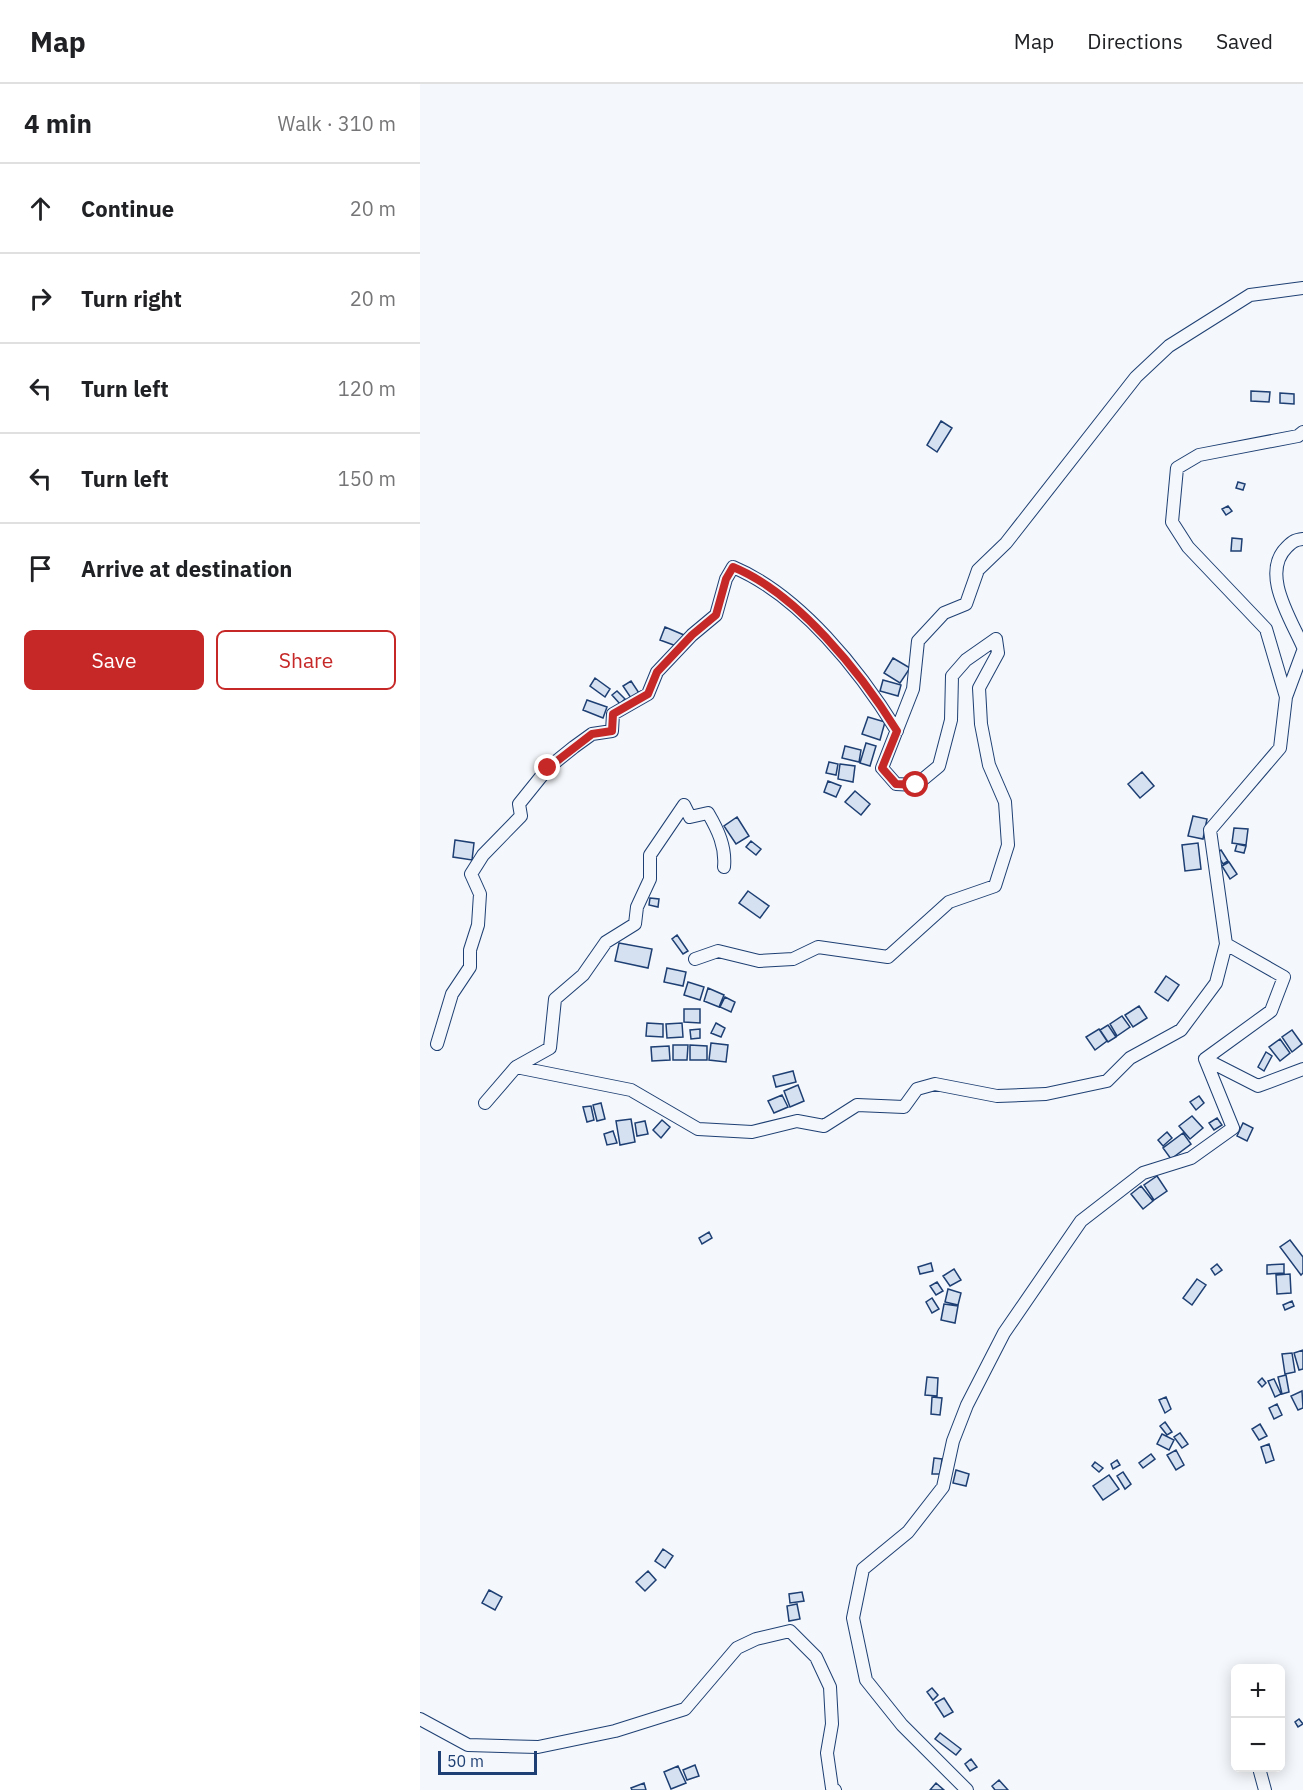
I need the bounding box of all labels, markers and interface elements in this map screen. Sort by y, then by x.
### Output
text: Map [30,23,86,60]
text: Map [1014,27,1054,55]
text: Directions [1087,27,1183,55]
text: Saved [1216,27,1273,55]
text: 4 min [24,106,92,140]
text: Walk · 310 m [278,110,396,137]
icon: ahead [24,192,57,225]
text: Continue [81,194,174,223]
text: 20 m [350,195,396,222]
icon: right [24,282,57,315]
text: Turn right [81,284,182,313]
text: 20 m [350,285,396,312]
icon: left [24,372,57,405]
text: Turn left [81,374,169,403]
text: 120 m [338,375,396,402]
icon: left [24,462,57,495]
text: Turn left [81,464,169,493]
text: 150 m [338,465,396,492]
icon: arrive [24,552,57,585]
text: Arrive at destination [81,554,292,583]
button: Save [24,630,204,690]
button: Share [216,630,396,690]
route end [534,754,560,780]
route start [902,771,928,797]
map controls [1231,1664,1285,1772]
button: + [1231,1664,1285,1718]
button: − [1231,1718,1285,1772]
scale bar [438,1748,537,1776]
text: 50 m [447,1751,484,1771]

